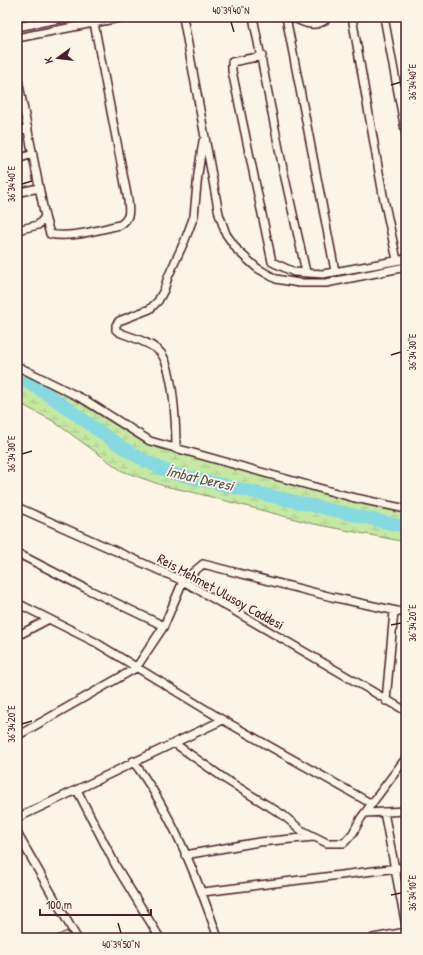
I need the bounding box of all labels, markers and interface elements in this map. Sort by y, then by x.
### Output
text: 40°39'40"N [213,4,249,17]
north arrow [38,38,78,78]
text: K [41,56,56,65]
text: 36°34'40"E [406,63,419,100]
text: 36°34'40"E [5,165,18,202]
text: 36°34'30"E [406,333,419,371]
text: 36°34'30"E [5,435,18,473]
water label: İmbat Deresi [164,460,237,496]
street label: Reis Mehmet Ulusoy Caddesi [154,548,288,635]
text: 36°34'20"E [406,604,419,642]
text: 36°34'20"E [5,705,18,743]
text: 36°34'10"E [406,874,419,911]
scale bar [40,891,151,917]
text: 100 m [46,896,72,913]
text: 40°39'50"N [102,938,140,951]

